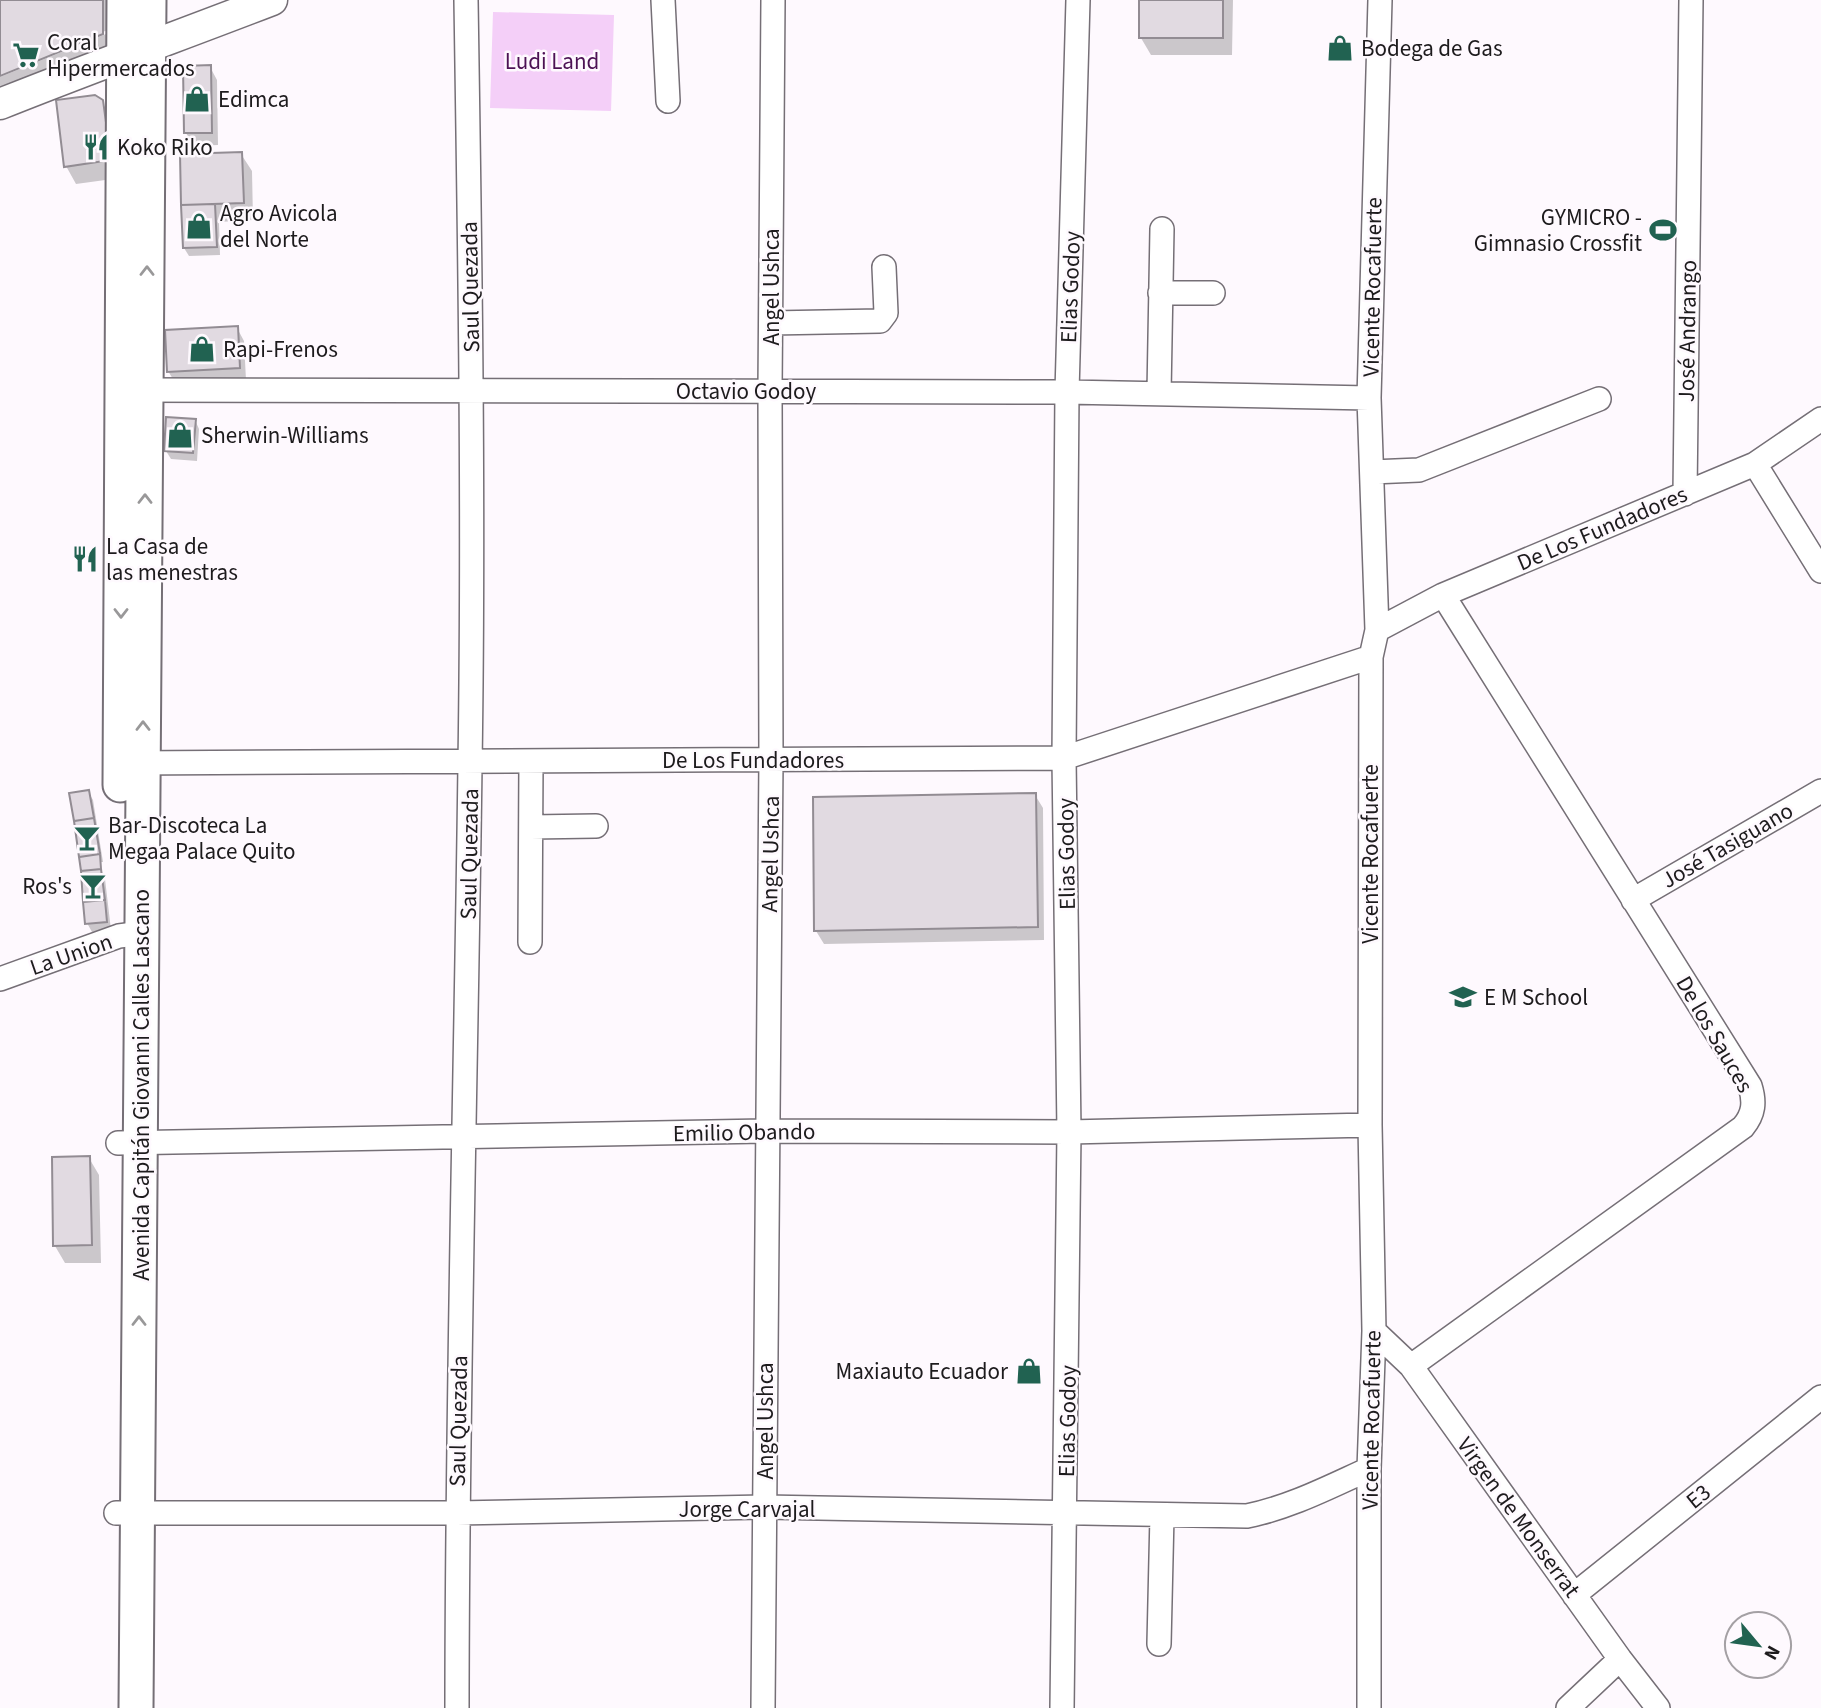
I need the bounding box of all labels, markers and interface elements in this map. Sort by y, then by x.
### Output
place label: Coral Hipermercados [47,26,195,85]
place label: Bodega de Gas [1361,32,1503,65]
shop icon: Bodega de Gas [1325,33,1355,63]
supermarket icon: Coral Hipermercados [11,40,41,70]
park label: Ludi Land [505,45,599,78]
place label: Edimca [218,83,289,116]
shop icon: Edimca [182,84,212,114]
place label: Koko Riko [117,131,213,164]
restaurant icon: Koko Riko [81,132,111,162]
place label: Agro Avicola del Norte [220,197,338,256]
street label: Vicente Rocafuerte [1354,197,1391,377]
place label: GYMICRO - Gimnasio Crossfit [1474,201,1642,260]
shop icon: Agro Avicola del Norte [184,211,214,241]
sports icon: GYMICRO - Gimnasio Crossfit [1648,215,1678,245]
street label: Saul Quezada [453,221,488,353]
street label: Angel Ushca [755,229,788,345]
street label: Elias Godoy [1052,230,1089,344]
street label: José Andrango [1670,260,1705,402]
one-way arrow [139,266,155,276]
place label: Rapi-Frenos [223,333,338,366]
shop icon: Rapi-Frenos [187,334,217,364]
street label: Octavio Godoy [676,375,816,408]
place label: Sherwin-Williams [201,419,369,452]
shop icon: Sherwin-Williams [165,420,195,450]
street label: De Los Fundadores [1512,478,1692,579]
one-way arrow [137,493,153,504]
place label: La Casa de las menestras [106,530,238,589]
restaurant icon: La Casa de las menestras [70,544,100,574]
one-way arrow [113,608,129,618]
one-way arrow [136,721,151,732]
street label: De Los Fundadores [662,744,844,777]
street label: Vicente Rocafuerte [1354,764,1387,944]
street label: Saul Quezada [452,788,487,920]
street label: José Tasiguano [1655,794,1799,897]
street label: Angel Ushca [753,795,788,913]
street label: Elias Godoy [1049,797,1084,910]
place label: Bar-Discoteca La Megaa Palace Quito [108,809,295,868]
bar icon: Bar-Discoteca La Megaa Palace Quito [72,823,102,853]
place label: Ros's [22,870,72,903]
bar icon: Ros's [78,871,108,901]
street label: Avenida Capitán Giovanni Calles Lascano [125,889,158,1281]
street label: La Union [25,925,117,984]
street label: De los Sauces [1668,970,1761,1099]
place label: E M School [1484,981,1588,1014]
school or university icon: E M School [1448,982,1478,1012]
street label: Emilio Obando [672,1115,816,1150]
one-way arrow [131,1316,147,1326]
street label: Vicente Rocafuerte [1353,1330,1390,1510]
street label: Saul Quezada [441,1355,476,1487]
place label: Maxiauto Ecuador [835,1355,1009,1388]
shop icon: Maxiauto Ecuador [1014,1356,1044,1386]
street label: Angel Ushca [749,1363,782,1479]
street label: Elias Godoy [1050,1364,1085,1477]
street label: Virgen de Monserrat [1449,1430,1588,1605]
street label: E3 [1679,1476,1718,1517]
street label: Jorge Carvajal [679,1493,815,1526]
north arrow [1723,1610,1793,1680]
text: N [1757,1640,1786,1665]

